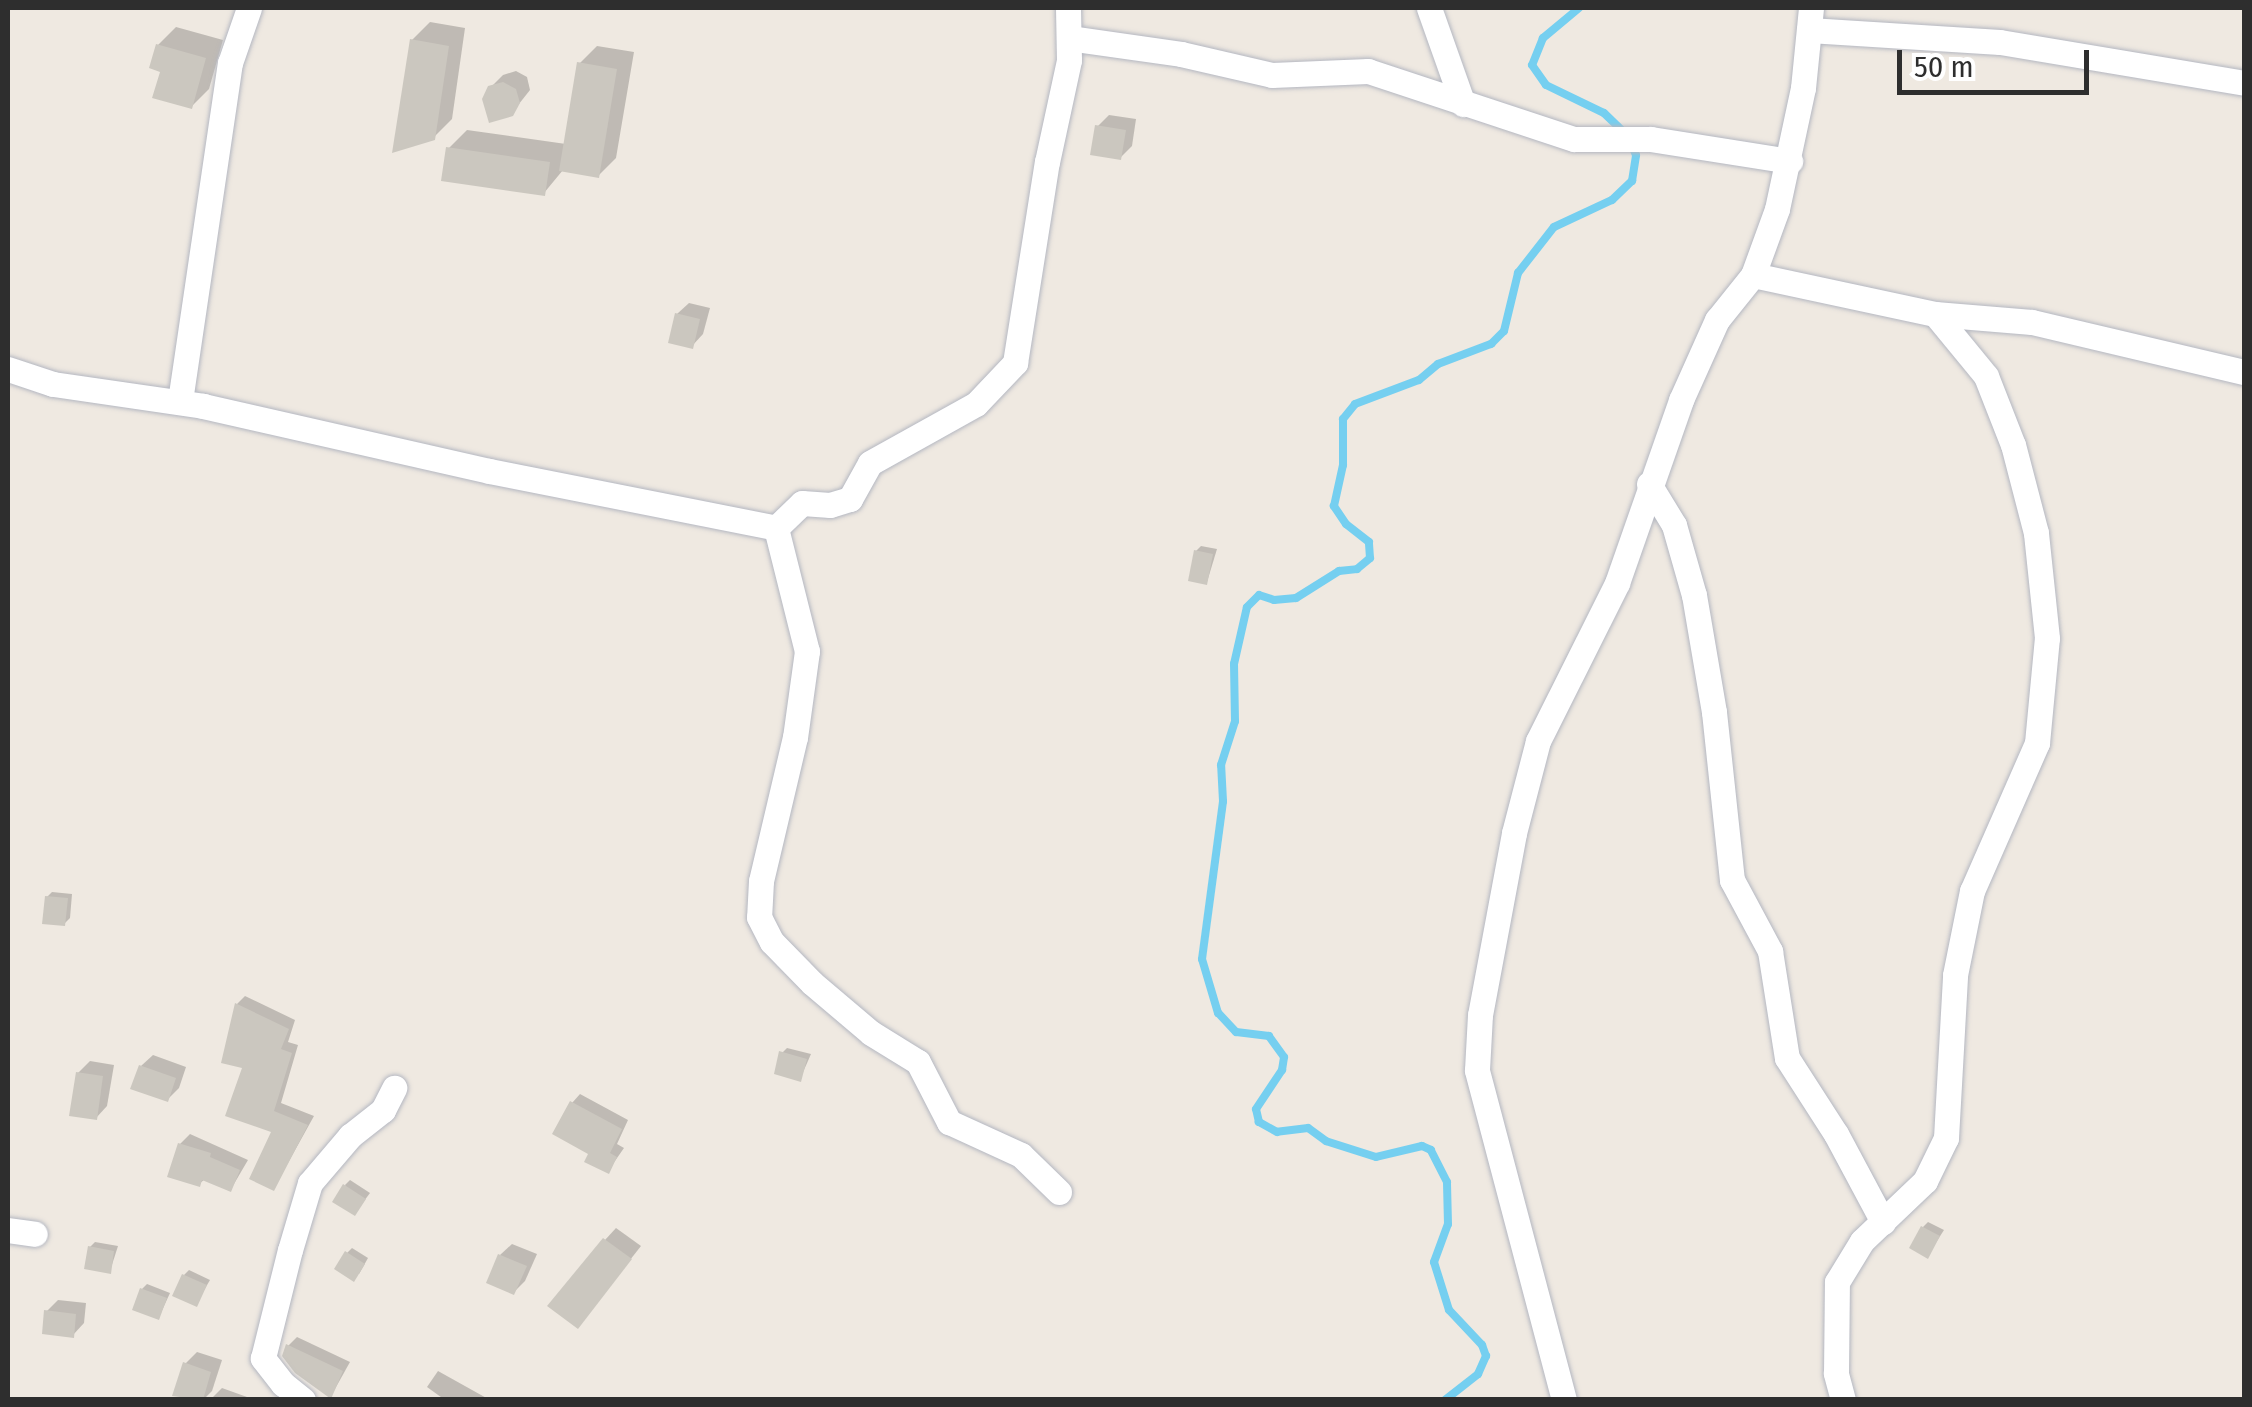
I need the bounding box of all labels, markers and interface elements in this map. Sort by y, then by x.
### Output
scale bar [1902,30,2094,92]
text: 50 m [1914,49,1974,85]

